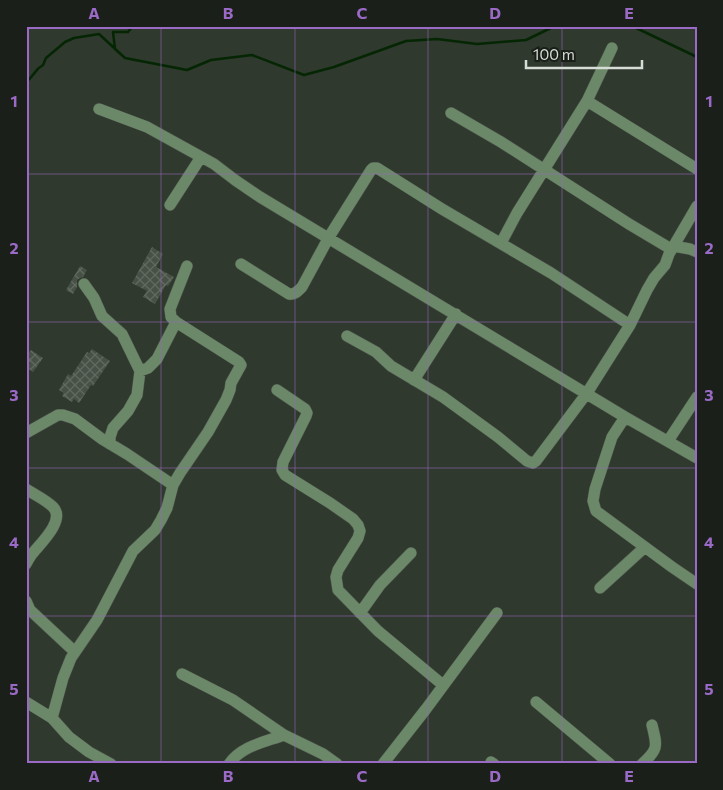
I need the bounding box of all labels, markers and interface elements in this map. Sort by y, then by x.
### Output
text: A [88,3,100,22]
text: B [223,3,234,22]
text: C [357,3,368,22]
text: D [489,3,501,22]
text: E [624,3,634,22]
scale bar [526,38,642,70]
text: 100 m [533,45,575,63]
text: 1 [10,91,18,110]
text: 1 [705,91,713,110]
text: 2 [9,238,19,257]
text: 2 [704,238,714,257]
text: 3 [9,385,19,404]
text: 3 [704,385,714,404]
text: 4 [9,532,19,551]
text: 4 [704,532,714,551]
text: 5 [9,679,19,698]
text: 5 [704,679,714,698]
text: A [88,766,100,785]
text: B [223,766,234,785]
text: C [357,766,368,785]
text: D [489,766,501,785]
text: E [624,766,634,785]

